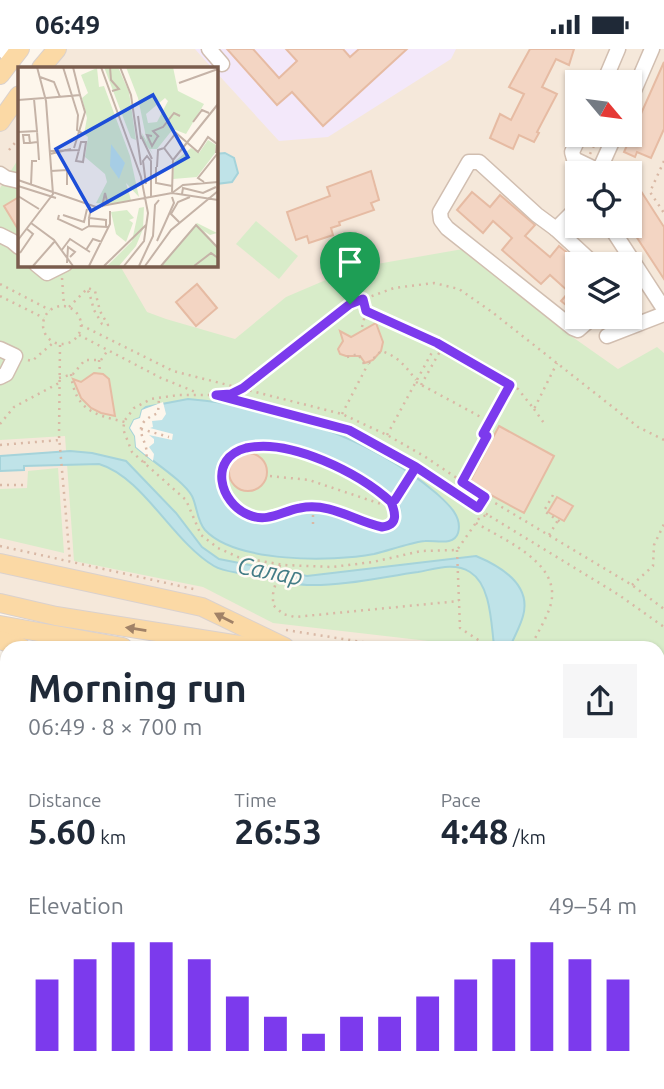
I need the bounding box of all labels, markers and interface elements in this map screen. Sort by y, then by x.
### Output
text: 06:49 [35,10,100,39]
inset map [18,67,217,266]
north arrow [565,70,642,147]
map controls [565,70,642,329]
button: locate [565,161,642,238]
pin [320,232,380,304]
icon: arrive [331,243,369,281]
button: layers [565,252,642,329]
water label: Салар [235,551,305,591]
one-way arrow [214,612,233,624]
one-way arrow [125,623,147,634]
button: share [563,664,637,738]
text: Morning run [28,667,247,709]
text: 06:49 · 8 × 700 m [28,714,202,739]
text: Distance [28,789,102,811]
text: Time [234,789,277,811]
text: Pace [441,789,481,811]
text: 5.60 [28,811,96,851]
text: 26:53 [234,811,322,851]
text: 4:48 [441,811,509,851]
text: km [96,826,126,848]
text: /km [509,826,546,848]
text: Elevation [28,893,124,918]
text: 49–54 m [549,893,637,918]

